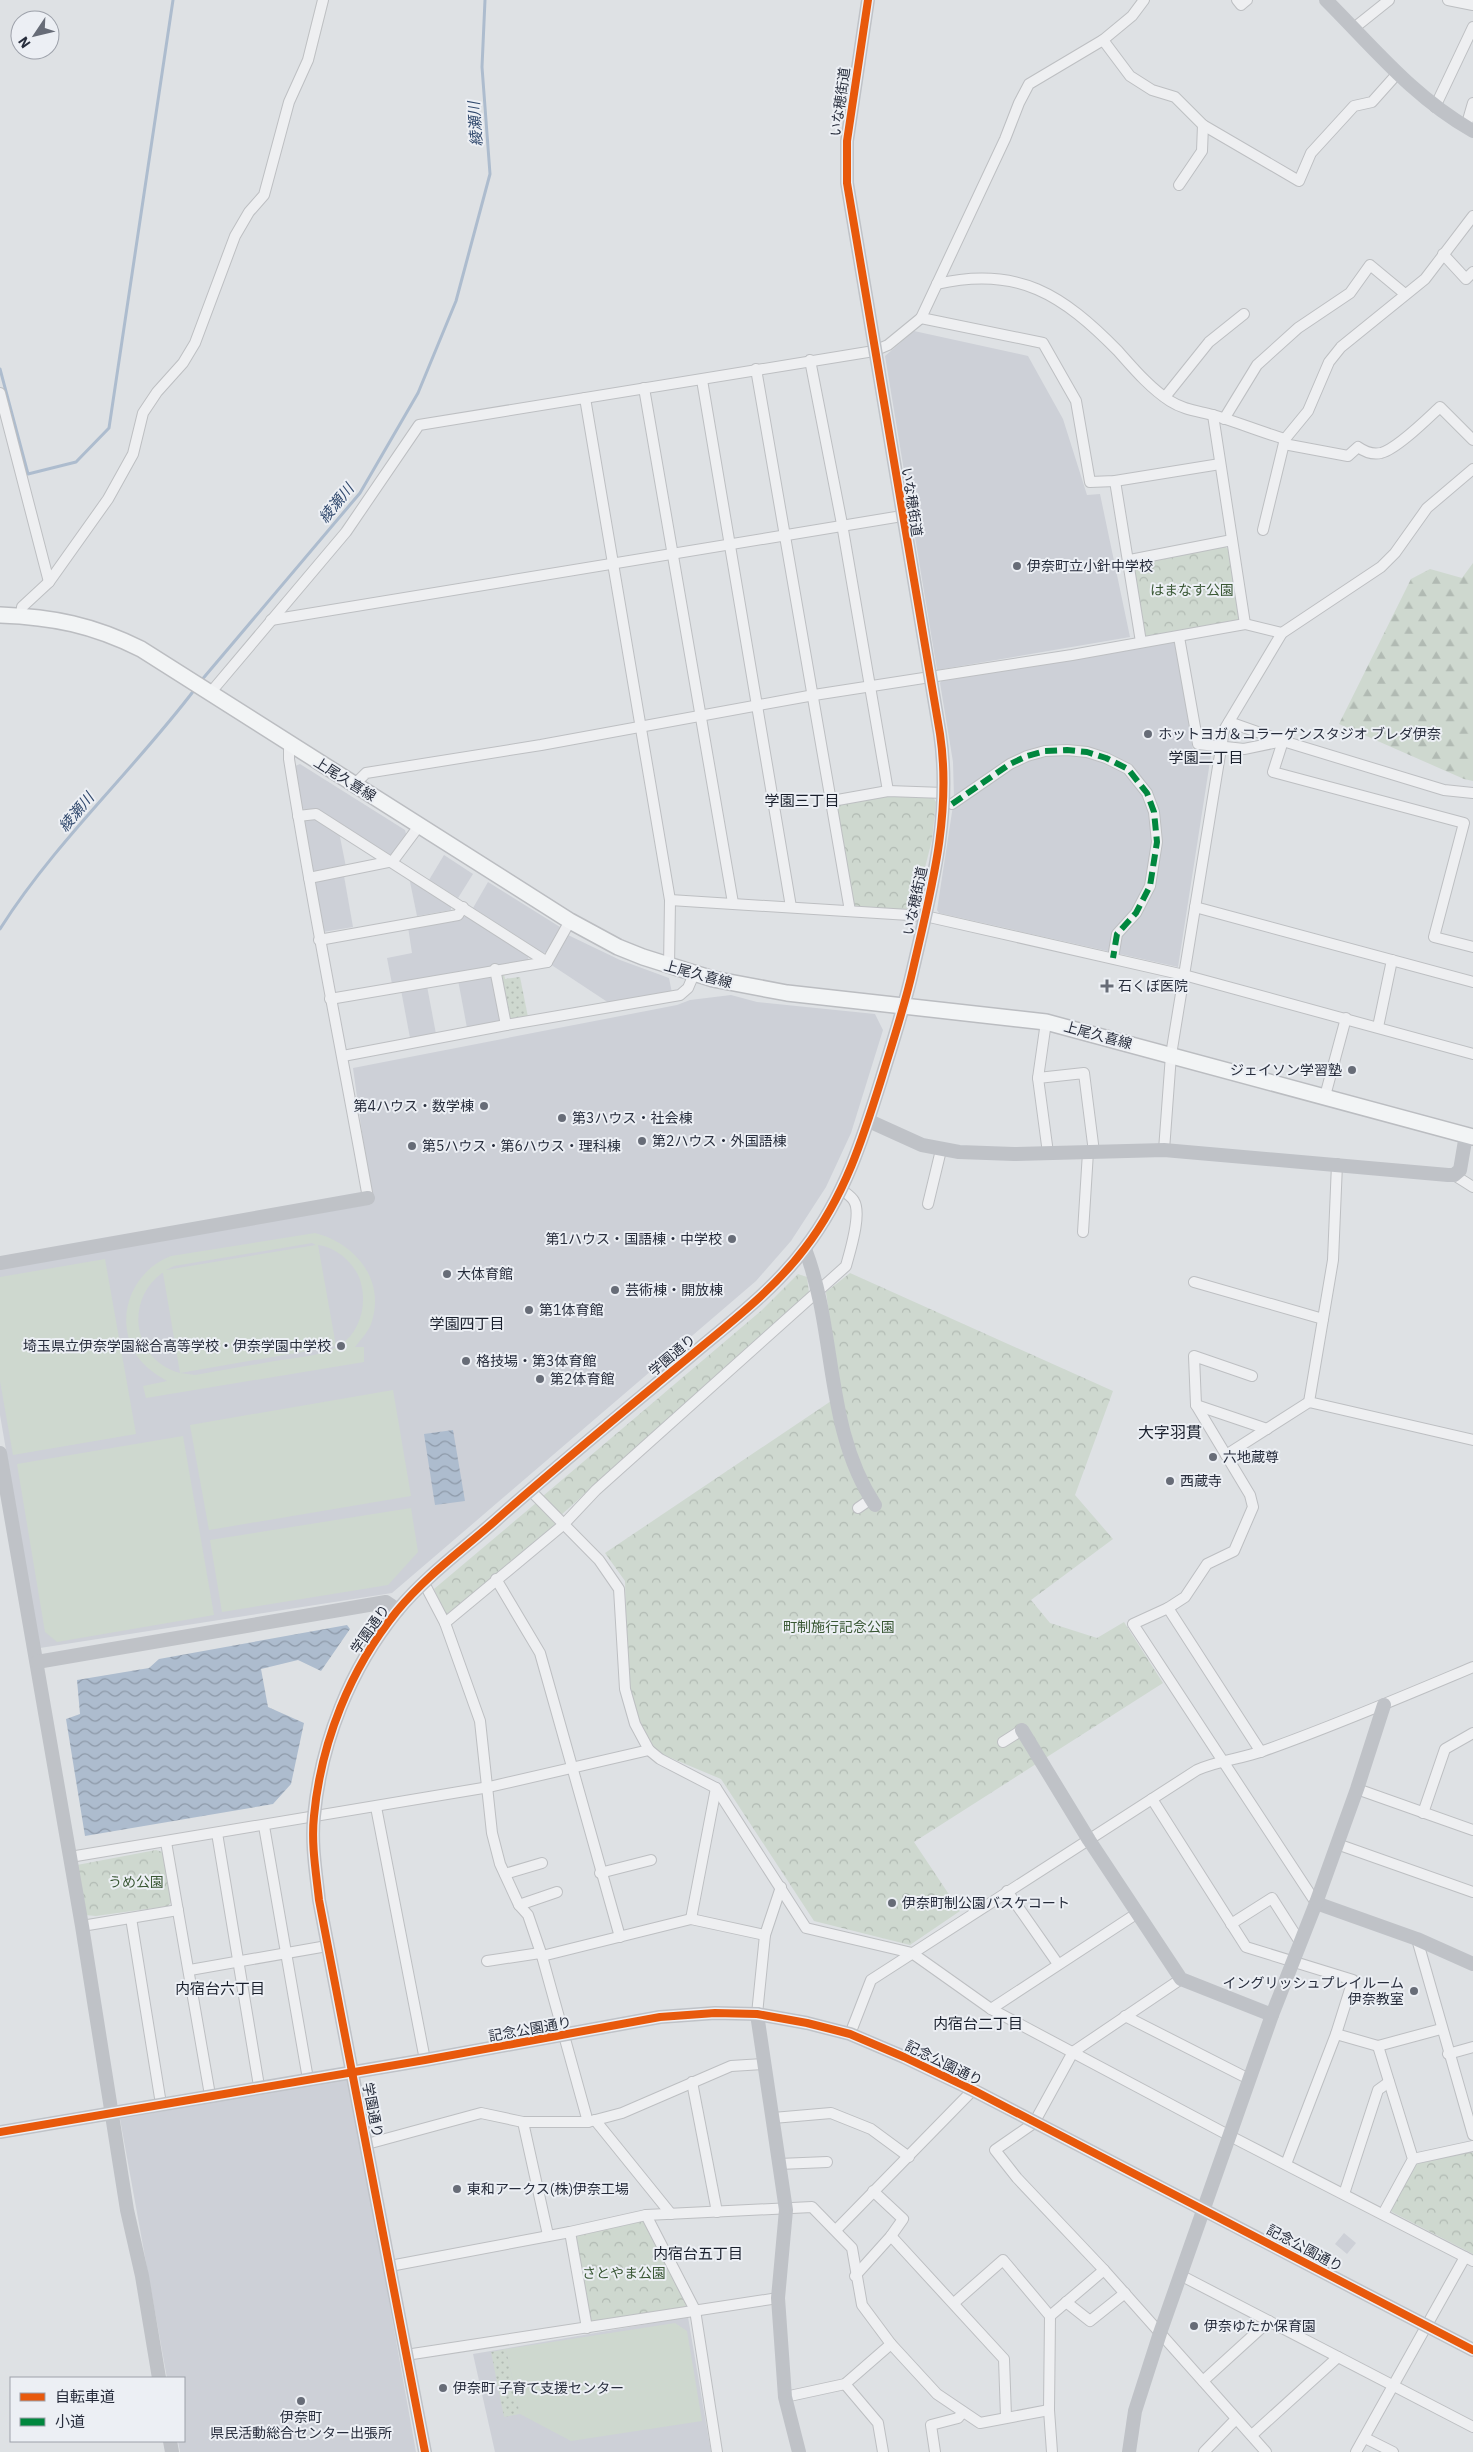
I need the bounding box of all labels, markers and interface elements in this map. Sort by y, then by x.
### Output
north arrow [10,10,60,60]
text: N [14,33,35,52]
street label: いな穂街道 [826,66,854,138]
water label: 綾瀬川 [464,99,486,147]
street label: いな穂街道 [898,466,926,538]
water label: 綾瀬川 [314,478,359,526]
place label: 伊奈町立小針中学校 [1027,557,1153,575]
marker: 伊奈町立小針中学校 [1011,560,1023,572]
park label: はまなす公園 [1150,581,1234,599]
place label: ホットヨガ＆コラーゲンスタジオ ブレダ伊奈 [1158,725,1441,743]
marker: ホットヨガ＆コラーゲンスタジオ ブレダ伊奈 [1142,728,1154,740]
district label: 学園二丁目 [1168,748,1244,767]
street label: 上尾久喜線 [311,753,379,805]
water label: 綾瀬川 [54,787,99,835]
district label: 学園三丁目 [764,791,840,810]
street label: いな穂街道 [899,865,931,937]
street label: 上尾久喜線 [662,956,734,992]
place label: 石くぼ医院 [1118,977,1188,995]
marker: 石くぼ医院 [1100,979,1114,993]
street label: 上尾久喜線 [1062,1017,1134,1053]
place label: ジェイソン学習塾 [1230,1061,1342,1079]
marker: ジェイソン学習塾 [1346,1064,1358,1076]
place label: 第4ハウス・数学棟 [354,1097,474,1115]
marker: 第4ハウス・数学棟 [478,1100,490,1112]
place label: 第3ハウス・社会棟 [572,1109,692,1127]
marker: 第3ハウス・社会棟 [556,1112,568,1124]
place label: 第2ハウス・外国語棟 [652,1132,786,1150]
marker: 第2ハウス・外国語棟 [636,1135,648,1147]
place label: 第5ハウス・第6ハウス・理科棟 [422,1137,621,1155]
marker: 第5ハウス・第6ハウス・理科棟 [406,1140,418,1152]
place label: 第1ハウス・国語棟・中学校 [546,1230,722,1248]
marker: 第1ハウス・国語棟・中学校 [726,1233,738,1245]
place label: 大体育館 [457,1265,513,1283]
marker: 大体育館 [441,1268,453,1280]
place label: 芸術棟・開放棟 [625,1281,723,1299]
marker: 芸術棟・開放棟 [609,1284,621,1296]
place label: 第1体育館 [539,1301,603,1319]
marker: 第1体育館 [523,1304,535,1316]
district label: 学園四丁目 [429,1314,505,1333]
street label: 学園通り [645,1330,699,1380]
place label: 埼玉県立伊奈学園総合高等学校・伊奈学園中学校 [23,1337,331,1355]
marker: 埼玉県立伊奈学園総合高等学校・伊奈学園中学校 [335,1340,347,1352]
place label: 格技場・第3体育館 [476,1352,596,1370]
marker: 格技場・第3体育館 [460,1355,472,1367]
place label: 第2体育館 [550,1370,614,1388]
marker: 第2体育館 [534,1373,546,1385]
district label: 大字羽貫 [1138,1422,1202,1442]
place label: 六地蔵尊 [1223,1448,1279,1466]
marker: 六地蔵尊 [1207,1451,1219,1463]
place label: 西蔵寺 [1180,1472,1222,1490]
marker: 西蔵寺 [1164,1475,1176,1487]
street label: 学園通り [347,1601,393,1657]
park label: 町制施行記念公園 [783,1618,895,1636]
park label: うめ公園 [108,1873,164,1891]
place label: 伊奈町制公園バスケコート [902,1894,1070,1912]
marker: 伊奈町制公園バスケコート [886,1897,898,1909]
place label: イングリッシュプレイルーム 伊奈教室 [1222,1974,1404,2008]
district label: 内宿台六丁目 [175,1979,265,1998]
marker: イングリッシュプレイルーム 伊奈教室 [1408,1985,1420,1997]
street label: 記念公園通り [487,2013,573,2045]
district label: 内宿台二丁目 [933,2014,1023,2033]
street label: 記念公園通り [902,2036,986,2090]
street label: 学園通り [359,2081,387,2139]
place label: 東和アークス(株)伊奈工場 [467,2180,629,2198]
marker: 東和アークス(株)伊奈工場 [451,2183,463,2195]
street label: 記念公園通り [1264,2220,1346,2276]
district label: 内宿台五丁目 [653,2244,743,2263]
park label: さとやま公園 [582,2264,666,2282]
place label: 伊奈ゆたか保育園 [1204,2317,1316,2335]
marker: 伊奈ゆたか保育園 [1188,2320,1200,2332]
legend [10,2377,185,2442]
place label: 伊奈町 子育て支援センター [453,2379,624,2397]
marker: 伊奈町 子育て支援センター [437,2382,449,2394]
text: 自転車道 [55,2387,115,2406]
marker: 伊奈町 県民活動総合センター出張所 [295,2395,307,2407]
place label: 伊奈町 県民活動総合センター出張所 [210,2408,392,2442]
text: 小道 [55,2412,85,2431]

